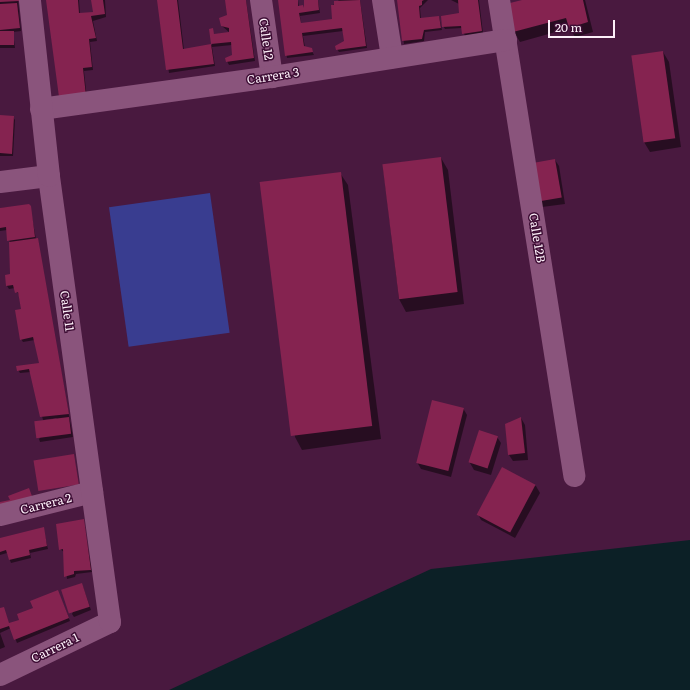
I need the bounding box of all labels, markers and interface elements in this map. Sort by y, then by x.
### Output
scale bar [550,12,617,38]
street label: Calle 12 [256,17,276,61]
text: 20 m [555,18,582,36]
street label: Carrera 3 [246,65,300,87]
street label: Calle 12B [526,212,548,264]
street label: Calle 11 [57,290,77,332]
street label: Carrera 2 [19,491,73,517]
street label: Carrera 1 [29,630,81,666]

